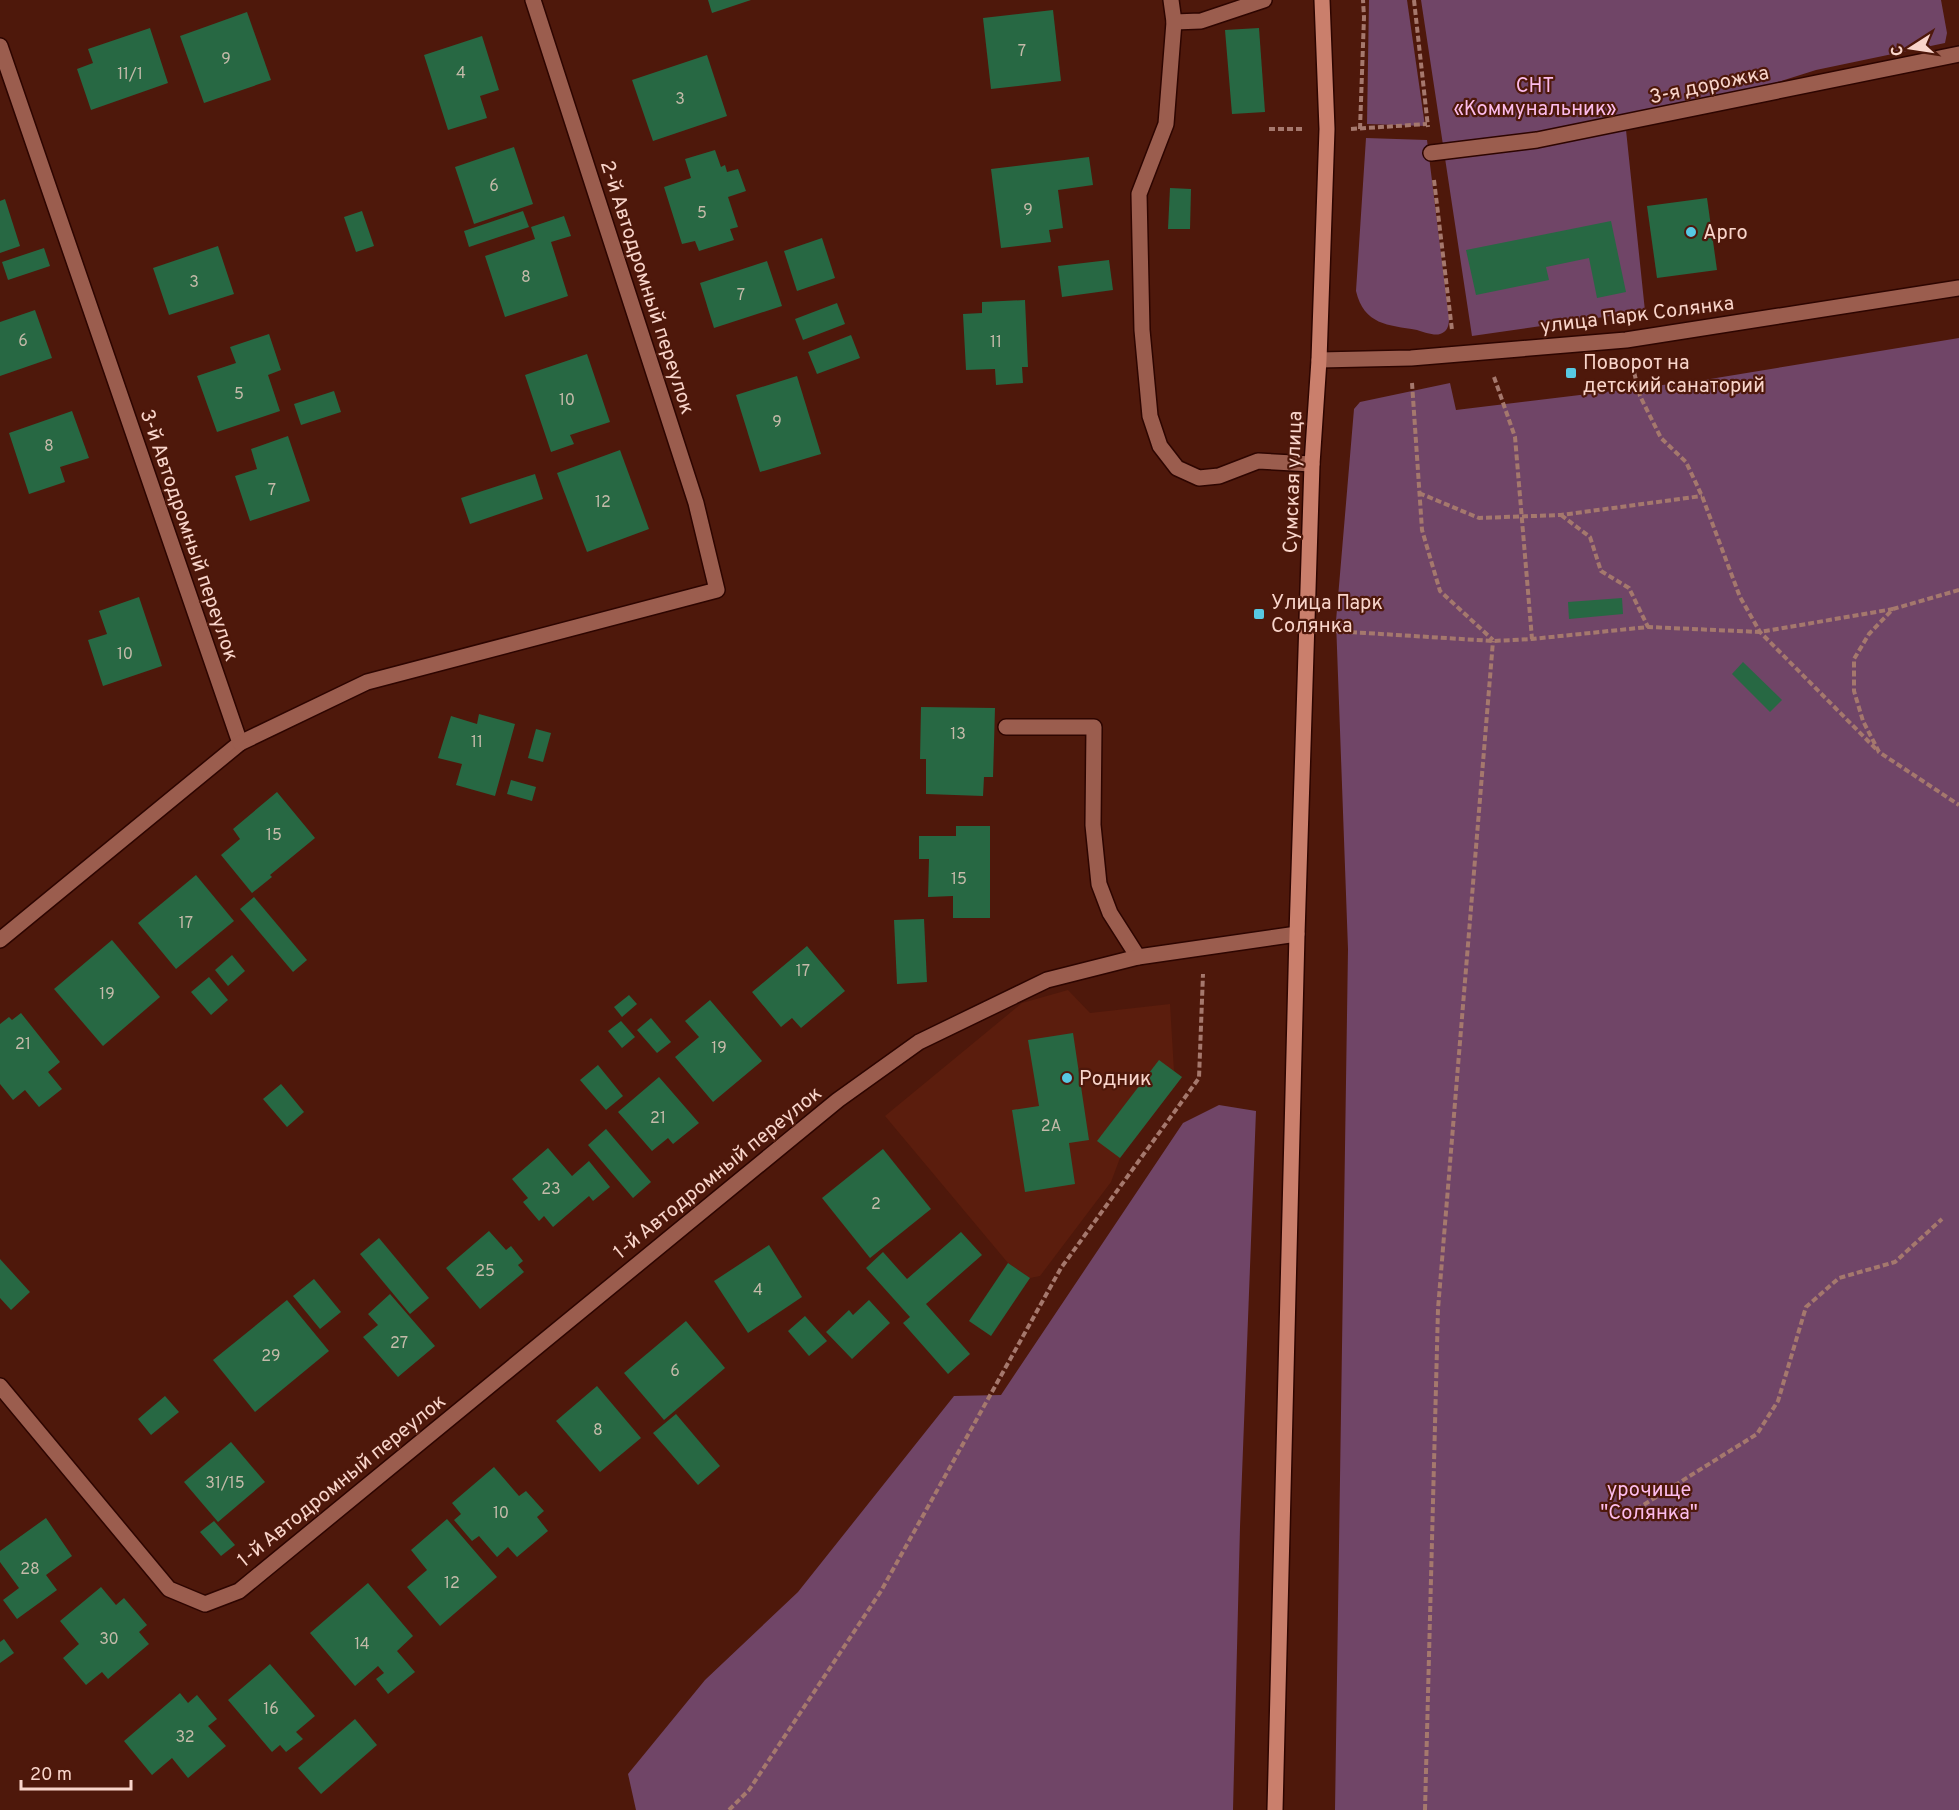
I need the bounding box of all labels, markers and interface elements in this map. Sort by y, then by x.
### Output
north arrow [1881,18,1941,78]
house number: 7 [1018,42,1026,62]
text: С [1887,44,1909,58]
house number: 9 [221,50,231,70]
street label: 3-я дорожка [1647,61,1772,111]
house number: 4 [456,64,466,84]
house number: 11/1 [117,65,143,85]
park label: СНТ «Коммунальник» [1453,74,1617,123]
house number: 3 [675,90,685,110]
street label: 2-й Автодромный переулок [593,158,699,418]
house number: 6 [489,177,499,197]
house number: 9 [1023,201,1033,221]
house number: 5 [697,204,707,224]
place label: Арго [1703,221,1748,247]
marker: Арго [1684,225,1698,239]
house number: 8 [521,268,531,288]
house number: 3 [189,273,199,293]
house number: 7 [737,286,745,306]
street label: улица Парк Солянка [1539,291,1736,341]
house number: 6 [18,332,28,352]
house number: 11 [990,333,1002,353]
place label: Поворот на детский санаторий [1583,351,1765,400]
marker: Поворот на детский санаторий [1564,366,1578,380]
house number: 5 [234,385,244,405]
house number: 10 [559,391,575,411]
street label: 3-й Автодромный переулок [133,406,244,665]
street label: Сумская улица [1279,410,1309,554]
house number: 9 [772,413,782,433]
house number: 8 [44,437,54,457]
house number: 7 [268,481,276,501]
house number: 12 [595,493,611,513]
place label: Улица Парк Солянка [1271,591,1383,640]
marker: Улица Парк Солянка [1252,607,1266,621]
house number: 10 [117,645,133,665]
house number: 13 [950,725,966,745]
house number: 11 [471,733,483,753]
house number: 15 [266,826,282,846]
house number: 15 [951,870,967,890]
house number: 17 [179,914,193,934]
house number: 17 [796,962,810,982]
house number: 19 [99,985,115,1005]
house number: 21 [15,1035,31,1055]
house number: 19 [711,1039,727,1059]
place label: Родник [1079,1067,1152,1093]
marker: Родник [1060,1071,1074,1085]
street label: 1-й Автодромный переулок [609,1081,828,1266]
house number: 21 [650,1109,666,1129]
house number: 2А [1041,1117,1061,1137]
house number: 23 [541,1180,561,1200]
house number: 2 [871,1195,881,1215]
house number: 25 [475,1262,495,1282]
house number: 4 [753,1281,763,1301]
house number: 27 [390,1334,408,1354]
house number: 29 [261,1347,281,1367]
house number: 6 [670,1362,680,1382]
street label: 1-й Автодромный переулок [233,1389,452,1574]
house number: 8 [593,1421,603,1441]
house number: 31/15 [205,1474,245,1494]
park label: урочище "Солянка" [1600,1478,1698,1527]
house number: 10 [493,1504,509,1524]
house number: 28 [20,1560,40,1580]
house number: 12 [444,1574,460,1594]
house number: 30 [99,1630,119,1650]
house number: 14 [354,1635,370,1655]
house number: 16 [263,1700,279,1720]
house number: 32 [175,1728,195,1748]
scale bar [21,1753,130,1791]
text: 20 m [30,1764,72,1787]

